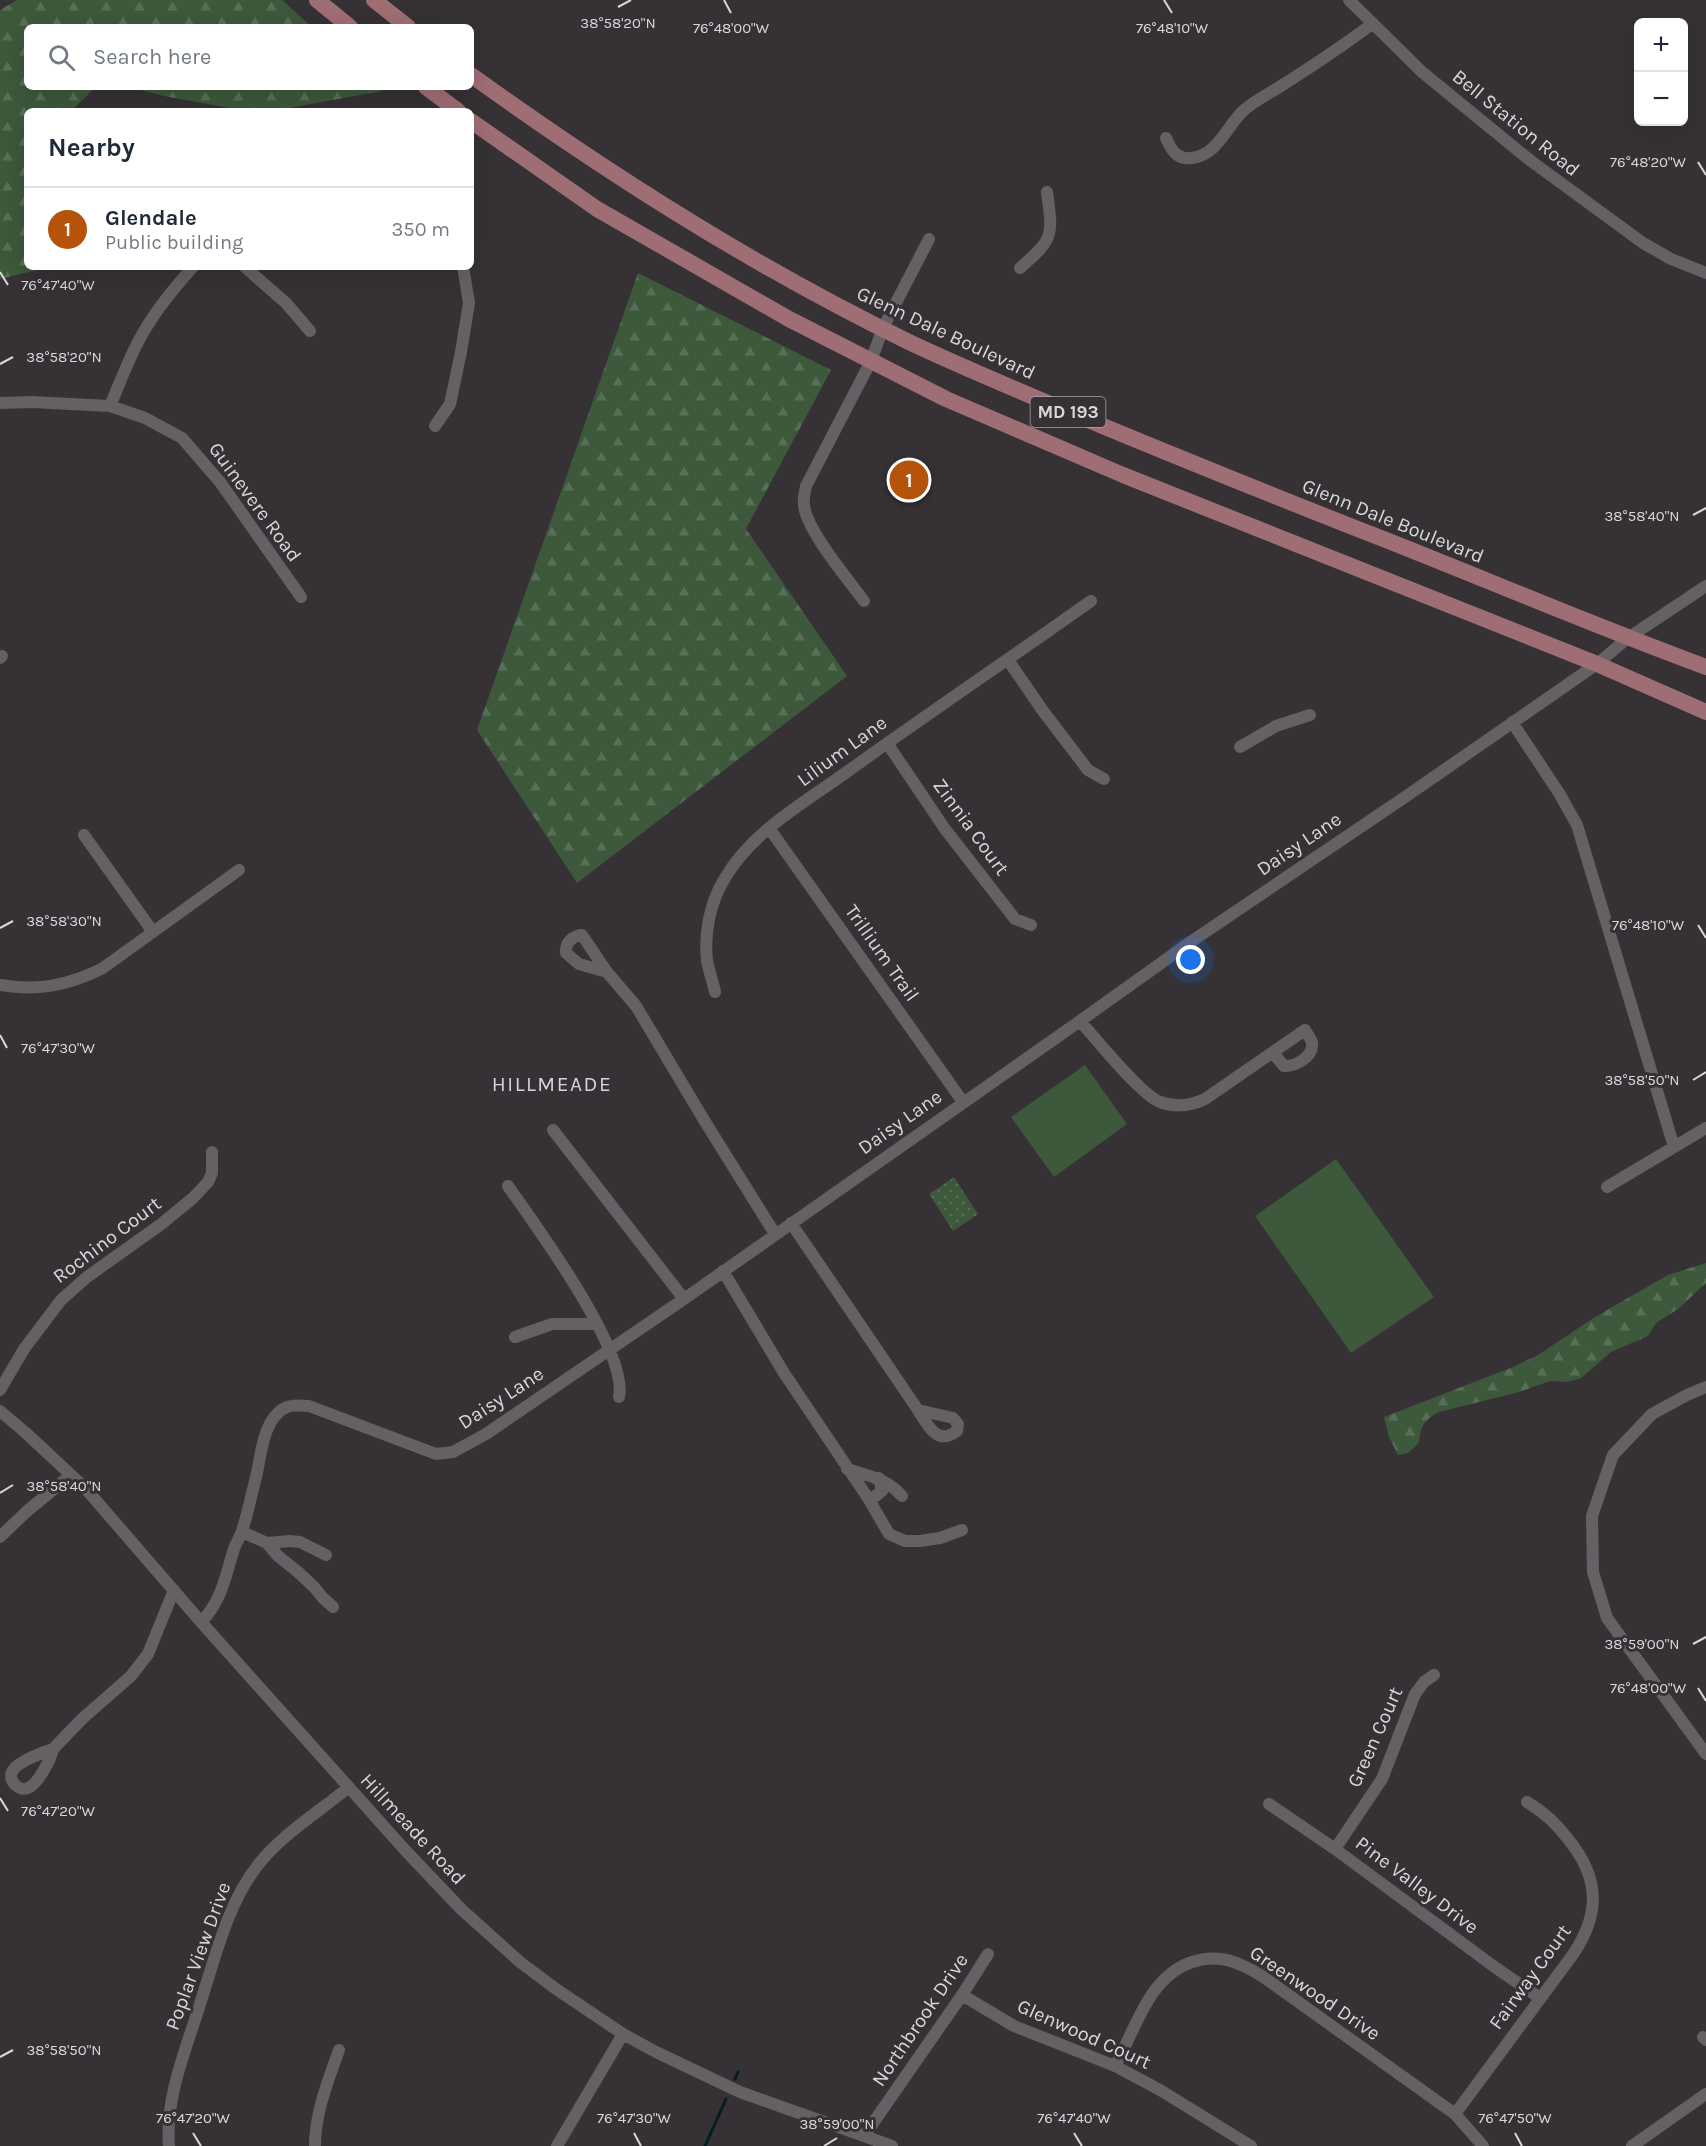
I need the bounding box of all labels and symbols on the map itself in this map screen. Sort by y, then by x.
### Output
text: 38°58'20"N [580,14,656,32]
text: 76°48'00"W [693,19,770,37]
text: 76°48'10"W [1136,19,1209,37]
street label: Bell Station Road [1448,65,1584,181]
text: 76°48'20"W [1610,153,1687,171]
text: 76°47'40"W [21,276,95,294]
street label: Glenn Dale Boulevard [853,282,1039,384]
text: 38°58'20"N [26,348,102,366]
road number: MD 193 [1030,397,1106,427]
street label: Guinevere Road [204,438,306,566]
pin: 1 [890,458,928,502]
street label: Glenn Dale Boulevard [1299,474,1487,568]
text: 38°58'40"N [1604,507,1680,525]
street label: Lilium Lane [793,711,891,791]
street label: Zinnia Court [928,774,1014,880]
street label: Daisy Lane [1252,807,1346,881]
street label: Trillium Trail [840,900,924,1006]
text: 38°58'30"N [26,912,102,930]
text: 76°48'10"W [1612,916,1685,934]
your location [1176,945,1205,974]
text: 76°47'30"W [21,1039,96,1057]
text: 38°58'50"N [1604,1071,1680,1089]
district label: HILLMEADE [492,1072,612,1096]
street label: Daisy Lane [854,1085,946,1159]
street label: Rochino Court [48,1192,166,1288]
street label: Daisy Lane [454,1362,548,1434]
text: 38°58'40"N [26,1477,102,1495]
text: 38°59'00"N [1604,1635,1680,1653]
text: 76°48'00"W [1610,1679,1687,1697]
street label: Green Court [1343,1683,1408,1791]
street label: Hillmeade Road [356,1769,470,1889]
text: 76°47'20"W [21,1802,95,1820]
street label: Pine Valley Drive [1351,1831,1483,1939]
street label: Poplar View Drive [161,1879,235,2033]
street label: Fairway Court [1484,1920,1576,2034]
street label: Greenwood Drive [1245,1941,1385,2045]
street label: Northbrook Drive [867,1949,973,2091]
street label: Glenwood Court [1014,1994,1155,2074]
text: 38°58'50"N [26,2041,102,2059]
text: 76°47'20"W [156,2109,230,2127]
text: 76°47'30"W [597,2109,672,2127]
text: 76°47'40"W [1037,2109,1111,2127]
text: 76°47'50"W [1478,2109,1552,2127]
text: 38°59'00"N [799,2115,875,2133]

